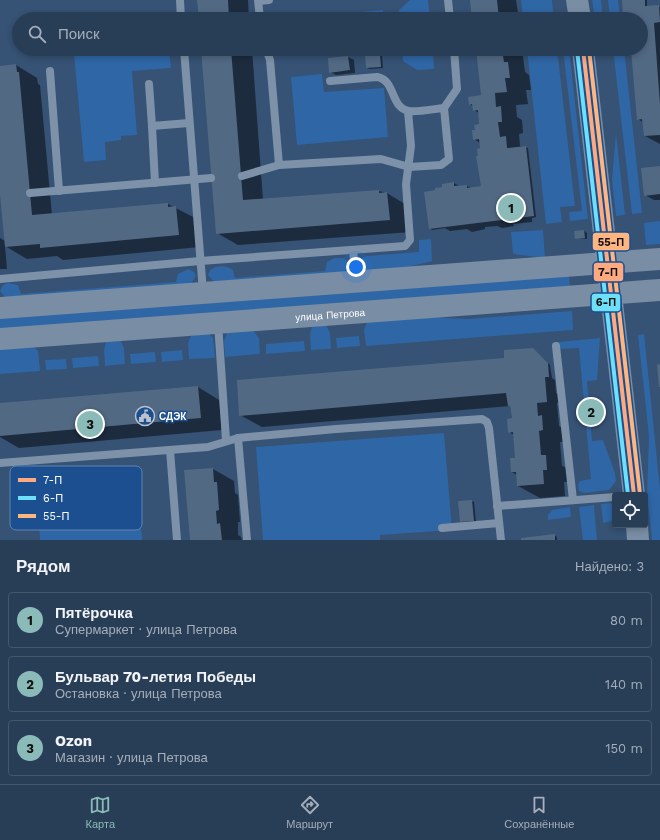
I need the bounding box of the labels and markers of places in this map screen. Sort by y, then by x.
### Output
pin: 1 [498,193,524,223]
pin: 2 [578,397,604,427]
public building icon: СДЭК [134,405,156,427]
pin: 3 [77,409,103,439]
place label: СДЭК [159,411,187,422]

